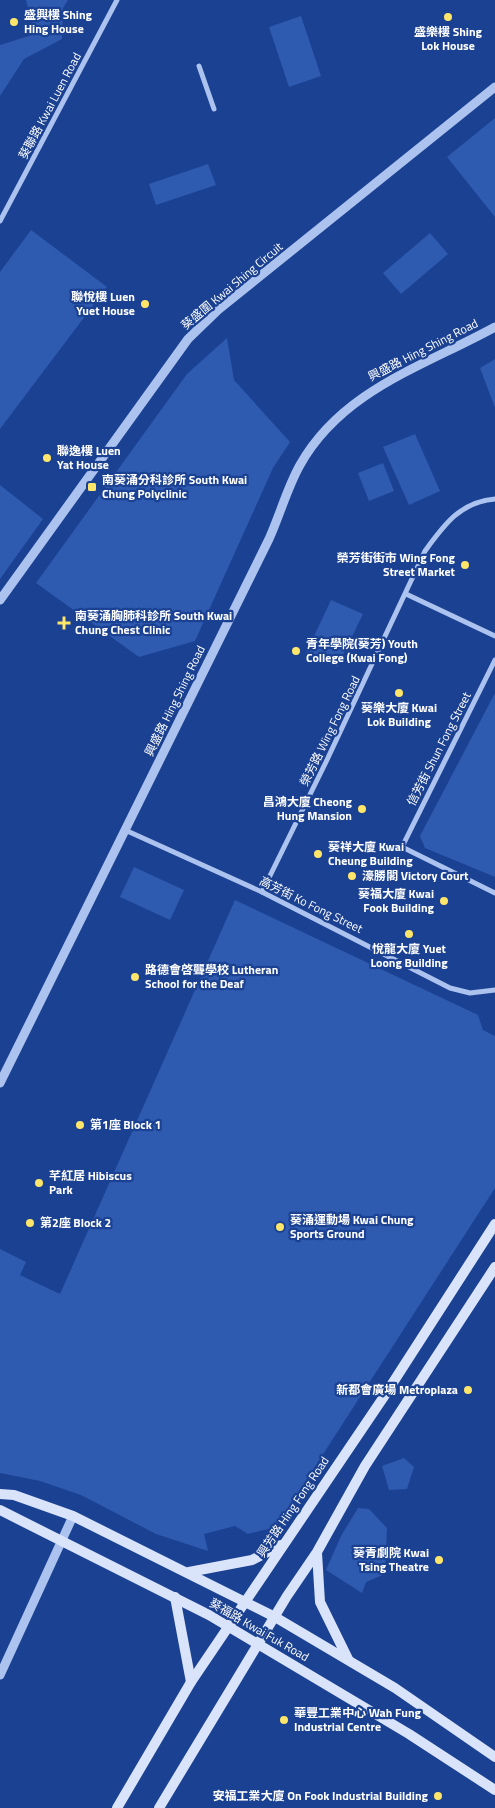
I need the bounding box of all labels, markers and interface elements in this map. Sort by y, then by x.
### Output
place label: 盛興樓 Shing Hing House [24,5,93,38]
marker: 盛樂樓 Shing Lok House [442,11,454,23]
marker: 盛興樓 Shing Hing House [8,16,20,28]
place label: 盛樂樓 Shing Lok House [414,22,483,55]
street label: 葵聯路 Kwai Luen Road [13,49,86,163]
street label: 葵盛圍 Kwai Shing Circuit [177,237,287,334]
place label: 聯悅樓 Luen Yuet House [71,287,135,320]
marker: 聯悅樓 Luen Yuet House [139,298,151,310]
street label: 興盛路 Hing Shing Road [364,314,481,386]
place label: 聯逸樓 Luen Yat House [57,441,121,474]
marker: 聯逸樓 Luen Yat House [41,452,53,464]
place label: 南葵涌分科診所 South Kwai Chung Polyclinic [102,470,247,503]
marker: 南葵涌分科診所 South Kwai Chung Polyclinic [86,481,98,493]
place label: 榮芳街街市 Wing Fong Street Market [337,548,456,581]
marker: 榮芳街街市 Wing Fong Street Market [459,559,471,571]
place label: 南葵涌胸肺科診所 South Kwai Chung Chest Clinic [75,606,232,639]
marker: 南葵涌胸肺科診所 South Kwai Chung Chest Clinic [57,616,71,630]
place label: 青年學院(葵芳) Youth College (Kwai Fong) [306,634,418,667]
street label: 興盛路 Hing Shing Road [139,642,210,760]
marker: 青年學院(葵芳) Youth College (Kwai Fong) [290,645,302,657]
street label: 榮芳路 Wing Fong Road [295,672,365,789]
marker: 葵樂大廈 Kwai Lok Building [393,687,405,699]
street label: 信芳街 Shun Fong Street [402,688,476,809]
place label: 葵樂大廈 Kwai Lok Building [361,698,437,731]
place label: 昌鴻大廈 Cheong Hung Mansion [263,792,353,825]
marker: 昌鴻大廈 Cheong Hung Mansion [356,803,368,815]
place label: 葵祥大廈 Kwai Cheung Building [328,837,413,870]
marker: 葵祥大廈 Kwai Cheung Building [312,848,324,860]
place label: 濠勝閣 Victory Court [362,866,469,885]
marker: 濠勝閣 Victory Court [346,870,358,882]
street label: 高芳街 Ko Fong Street [256,871,367,938]
place label: 葵福大廈 Kwai Fook Building [358,884,435,917]
marker: 葵福大廈 Kwai Fook Building [438,895,450,907]
marker: 悅龍大廈 Yuet Loong Building [403,928,415,940]
place label: 悅龍大廈 Yuet Loong Building [370,939,448,972]
place label: 路德會啓聾學校 Lutheran School for the Deaf [145,960,278,993]
marker: 路德會啓聾學校 Lutheran School for the Deaf [129,971,141,983]
place label: 第1座 Block 1 [90,1115,161,1134]
marker: 第1座 Block 1 [74,1119,86,1131]
place label: 芊紅居 Hibiscus Park [49,1166,132,1199]
marker: 芊紅居 Hibiscus Park [33,1177,45,1189]
place label: 葵涌運動場 Kwai Chung Sports Ground [290,1210,414,1243]
place label: 第2座 Block 2 [40,1213,111,1232]
marker: 第2座 Block 2 [24,1217,36,1229]
marker: 葵涌運動場 Kwai Chung Sports Ground [274,1221,286,1233]
place label: 新都會廣場 Metroplaza [336,1380,458,1399]
marker: 新都會廣場 Metroplaza [462,1384,474,1396]
street label: 興芳路 Hing Fong Road [252,1452,334,1561]
place label: 葵青劇院 Kwai Tsing Theatre [353,1543,429,1576]
marker: 葵青劇院 Kwai Tsing Theatre [433,1554,445,1566]
street label: 葵福路 Kwai Fuk Road [206,1593,313,1666]
place label: 華豐工業中心 Wah Fung Industrial Centre [294,1703,422,1736]
marker: 華豐工業中心 Wah Fung Industrial Centre [278,1714,290,1726]
place label: 安福工業大廈 On Fook Industrial Building [213,1786,429,1805]
marker: 安福工業大廈 On Fook Industrial Building [432,1790,444,1802]

